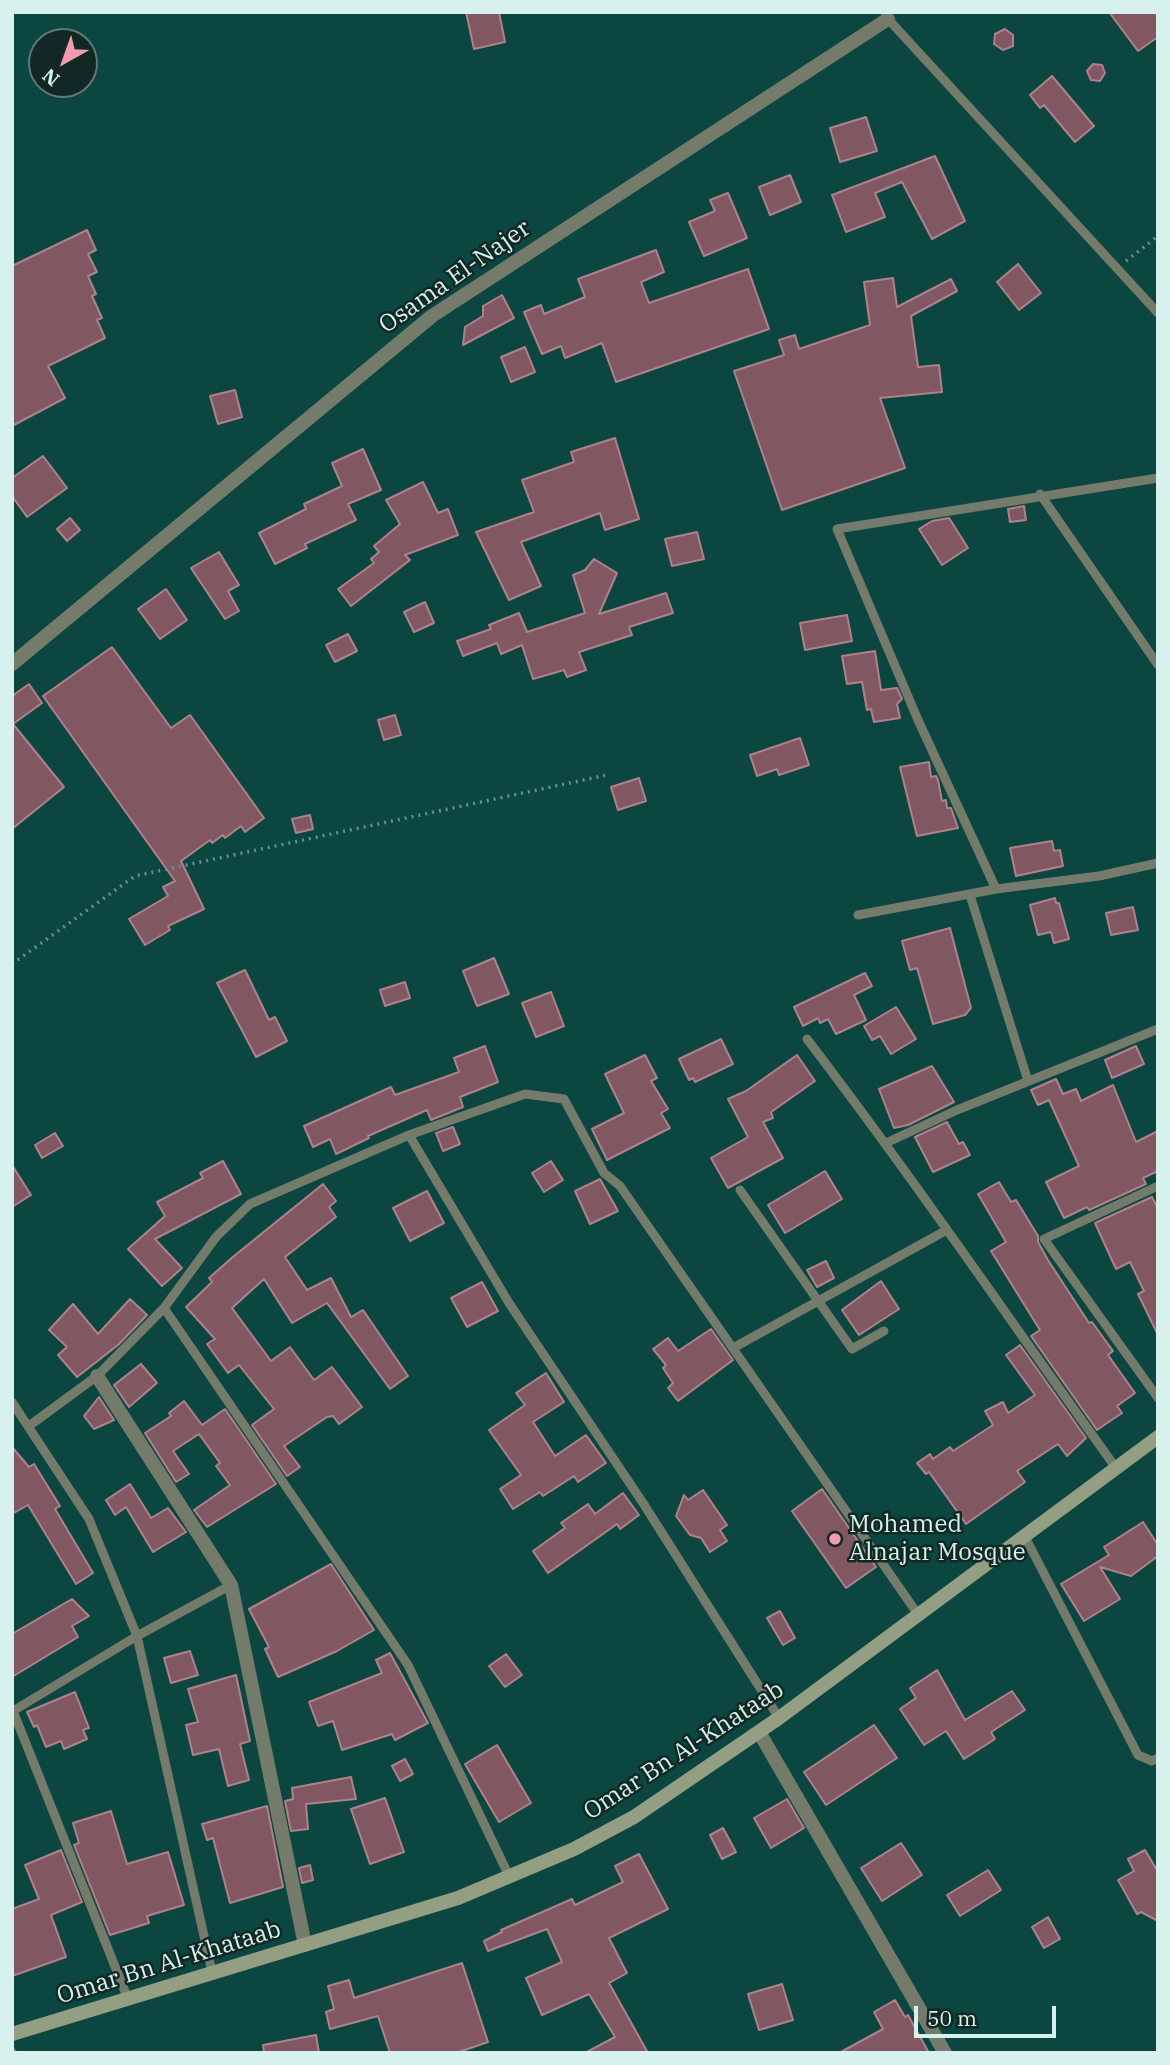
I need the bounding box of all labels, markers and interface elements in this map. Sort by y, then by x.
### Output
north arrow [28,28,98,98]
text: N [37,64,64,92]
street label: Osama El-Najer [374,214,536,340]
place label: Mohamed Alnajar Mosque [849,1511,1026,1567]
marker: Mohamed Alnajar Mosque [827,1531,843,1547]
street label: Omar Bn Al-Khataab [579,1676,789,1826]
street label: Omar Bn Al-Khataab [53,1915,285,2011]
scale bar [918,1992,1060,2036]
text: 50 m [927,2004,977,2032]

